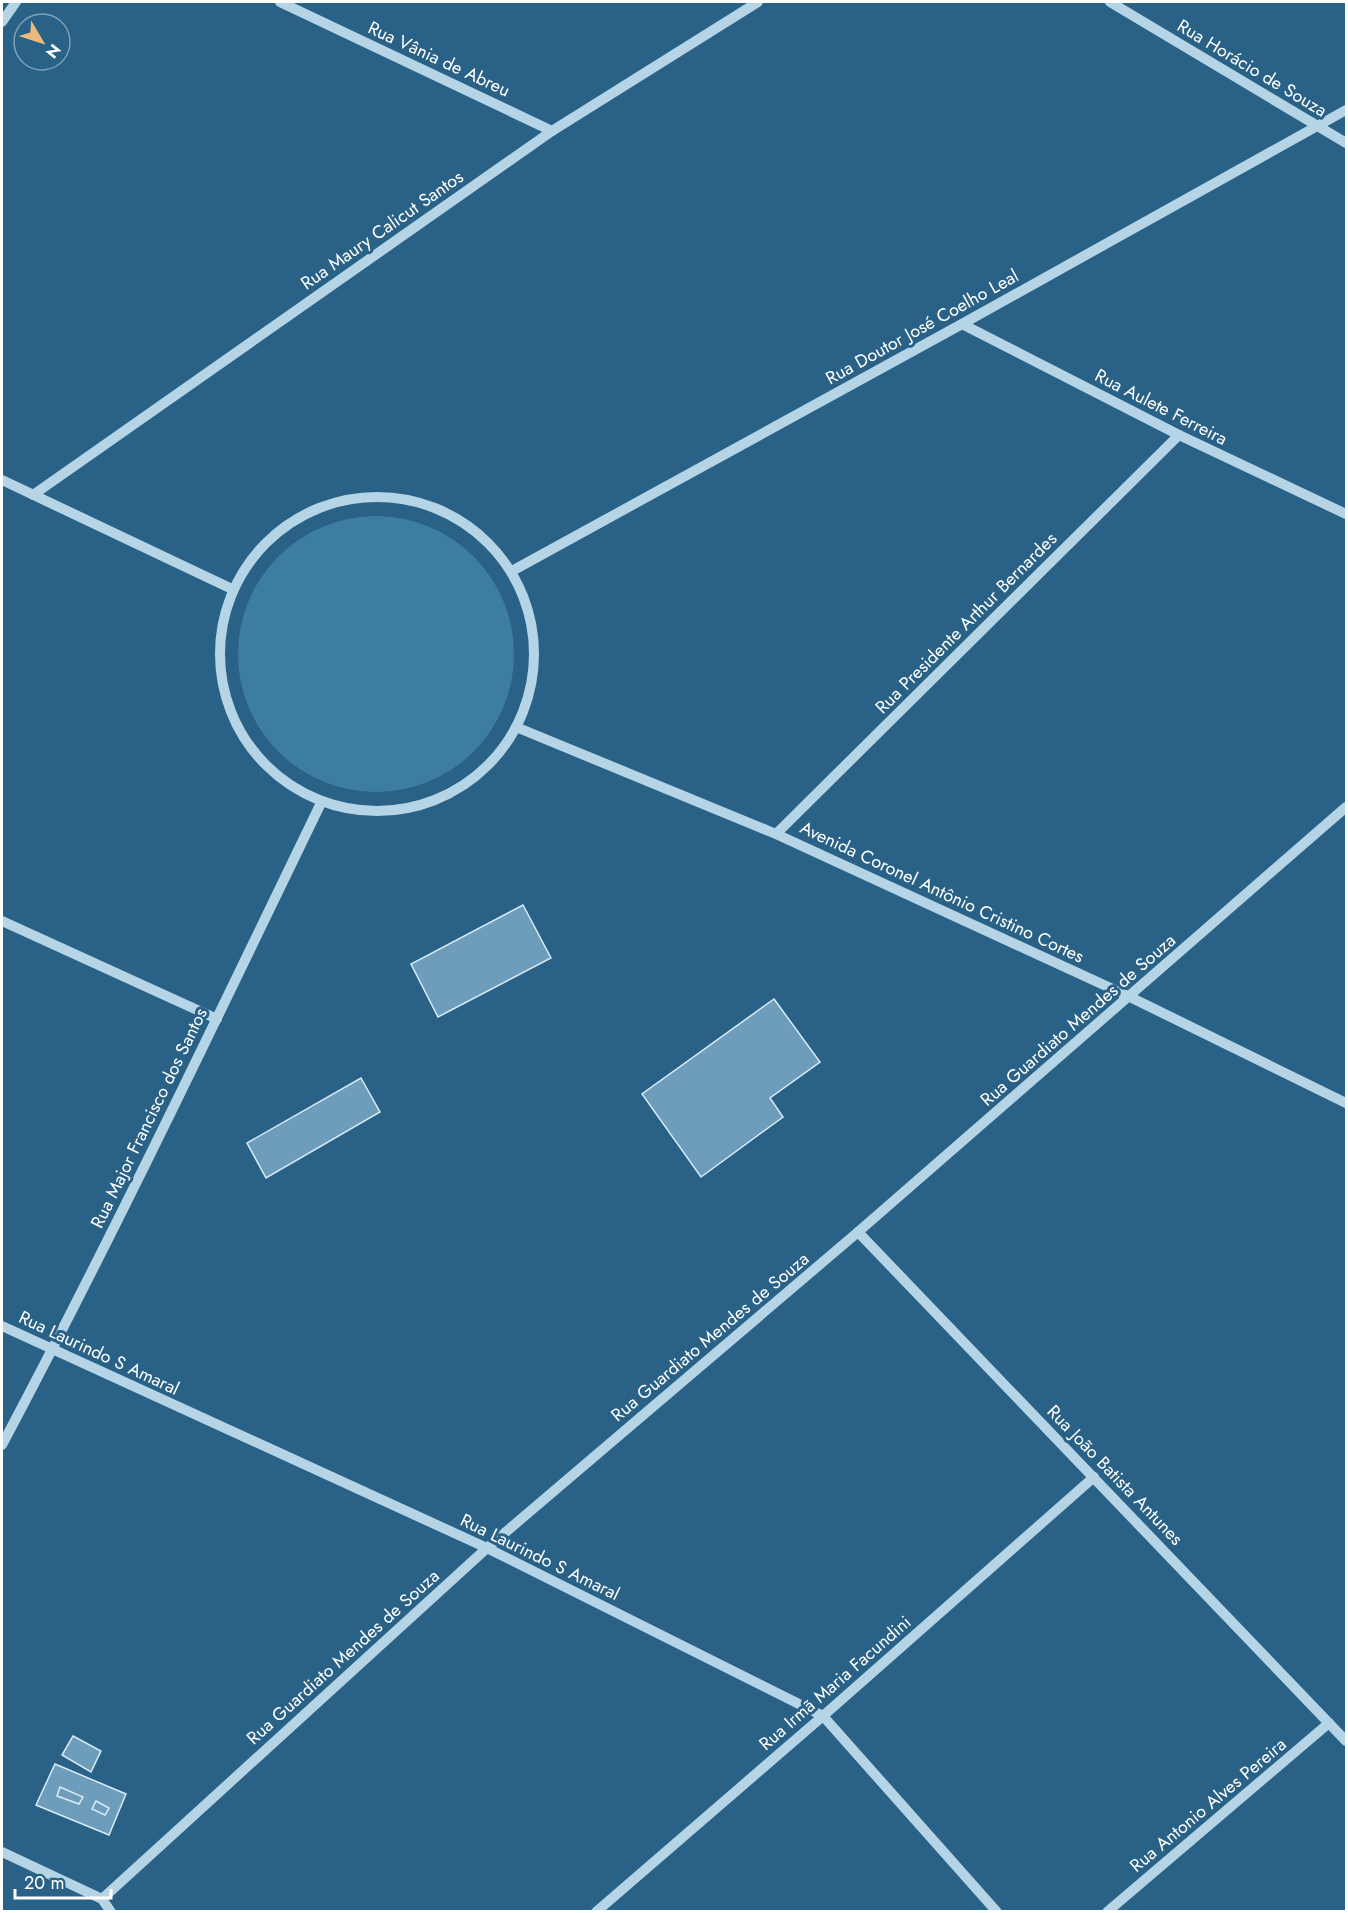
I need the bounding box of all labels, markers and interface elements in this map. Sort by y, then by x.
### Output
north arrow [12,12,72,72]
street label: Rua Horácio de Souza [1172,13,1332,123]
street label: Rua Vânia de Abreu [364,15,514,103]
text: N [40,39,66,63]
street label: Rua Maury Calicut Santos [295,164,469,296]
street label: Rua Doutor José Coelho Leal [821,263,1023,391]
street label: Rua Aulete Ferreira [1090,362,1232,452]
street label: Rua Presidente Arthur Bernardes [869,526,1063,720]
street label: Avenida Coronel Antônio Cristino Cortes [796,815,1088,969]
street label: Rua Guardiato Mendes de Souza [975,928,1181,1112]
street label: Rua Major Francisco dos Santos [84,1003,214,1233]
street label: Rua Guardiato Mendes de Souza [605,1246,815,1428]
street label: Rua Laurindo S Amaral [14,1304,184,1402]
street label: Rua João Batista Antunes [1041,1399,1189,1551]
street label: Rua Laurindo S Amaral [456,1507,624,1607]
street label: Rua Guardiato Mendes de Souza [241,1563,445,1751]
street label: Rua Irmã Maria Facundini [753,1609,917,1757]
street label: Rua Antonio Alves Pereira [1124,1732,1292,1878]
scale bar [15,1862,111,1900]
text: 20 m [24,1870,64,1896]

